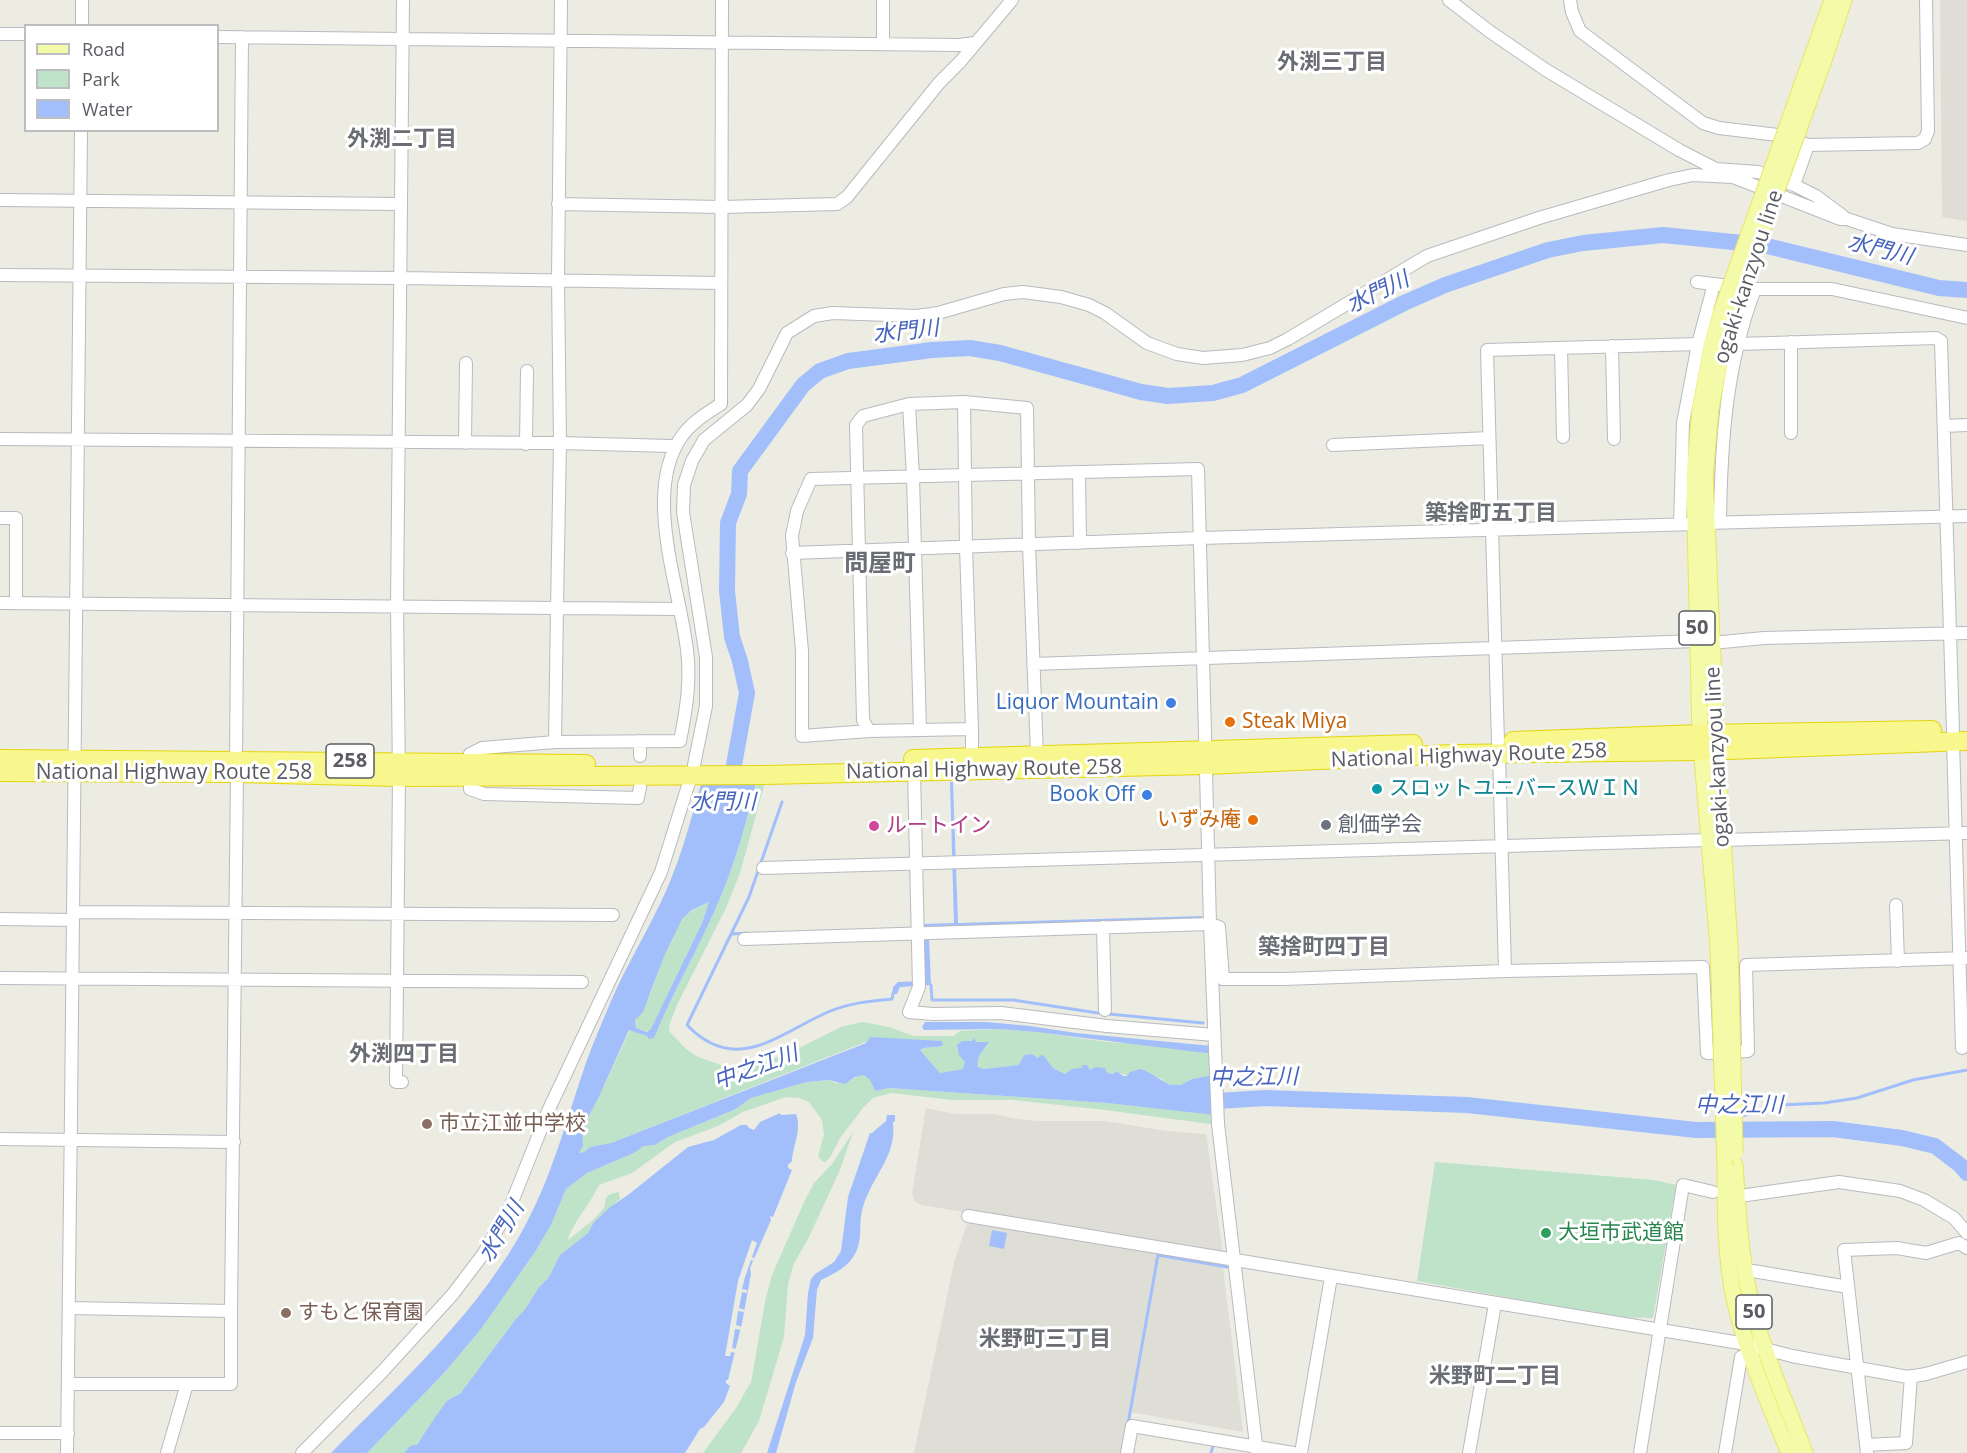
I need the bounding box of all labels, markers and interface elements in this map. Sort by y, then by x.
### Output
legend [24,24,219,132]
text: Road [82,37,125,61]
district label: 外渕三丁目 [1277,50,1387,76]
text: Park [82,67,120,91]
text: Water [82,97,133,121]
district label: 外渕二丁目 [347,127,457,153]
street label: ogaki-kanzyou line [1709,187,1789,367]
water label: 水門川 [1845,229,1915,271]
water label: 水門川 [1343,267,1413,319]
water label: 水門川 [872,315,940,349]
district label: 築捨町五丁目 [1425,501,1557,527]
district label: 問屋町 [844,550,916,578]
road number: 50 [1679,611,1715,645]
street label: ogaki-kanzyou line [1701,666,1735,848]
place label: Liquor Mountain [996,690,1159,716]
marker: Liquor Mountain [1164,696,1178,710]
place label: Steak Miya [1242,709,1347,735]
marker: Steak Miya [1223,715,1237,729]
street label: National Highway Route 258 [1330,739,1608,773]
road number: 258 [326,744,374,778]
street label: National Highway Route 258 [846,755,1122,785]
street label: National Highway Route 258 [36,760,312,786]
place label: スロットユニバースＷＩＮ [1389,776,1641,802]
place label: Book Off [1049,782,1135,808]
marker: スロットユニバースＷＩＮ [1370,782,1384,796]
marker: Book Off [1140,788,1154,802]
water label: 水門川 [690,790,756,816]
place label: いずみ庵 [1157,807,1241,833]
place label: 創価学会 [1338,812,1422,838]
place label: ルートイン [886,813,991,839]
marker: いずみ庵 [1246,813,1260,827]
marker: 創価学会 [1319,818,1333,832]
marker: ルートイン [867,819,881,833]
district label: 築捨町四丁目 [1258,935,1390,961]
water label: 中之江川 [710,1041,802,1095]
district label: 外渕四丁目 [349,1042,459,1068]
water label: 中之江川 [1210,1064,1298,1092]
water label: 中之江川 [1695,1093,1783,1119]
place label: 市立江並中学校 [439,1111,586,1137]
marker: 市立江並中学校 [420,1117,434,1131]
water label: 水門川 [474,1197,530,1267]
place label: 大垣市武道館 [1558,1220,1684,1246]
marker: 大垣市武道館 [1539,1226,1553,1240]
road number: 50 [1736,1295,1772,1329]
place label: すもと保育園 [298,1300,424,1326]
marker: すもと保育園 [279,1306,293,1320]
district label: 米野町三丁目 [979,1327,1111,1353]
district label: 米野町二丁目 [1429,1364,1561,1390]

